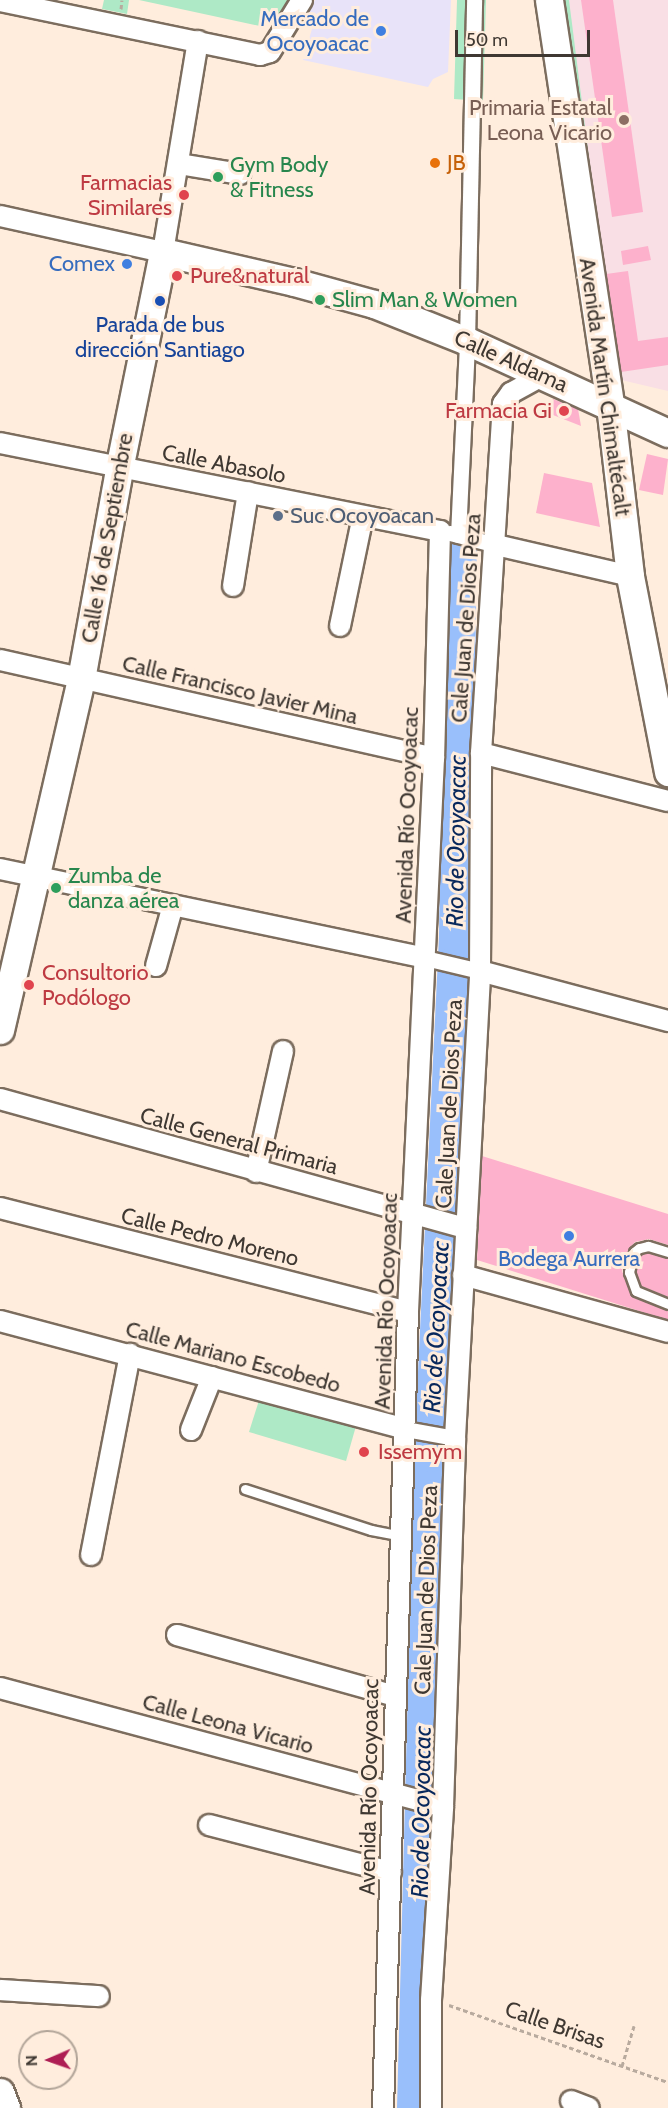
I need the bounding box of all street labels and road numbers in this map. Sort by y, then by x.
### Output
street label: Avenida Martín Chimaltécalt [574,256,636,518]
street label: Calle Aldama [450,324,572,398]
street label: Calle 16 de Septiembre [76,431,138,645]
street label: Calle Abasolo [160,439,288,489]
street label: Cale Juan de Dios Peza [446,512,486,724]
street label: Calle Francisco Javier Mina [120,650,360,730]
street label: Avenida Río Ocoyoacac [390,706,424,924]
street label: Cale Juan de Dios Peza [430,999,468,1209]
street label: Calle General Primaria [137,1102,341,1180]
street label: Avenida Río Ocoyoacac [369,1192,403,1410]
street label: Calle Pedro Moreno [118,1202,302,1272]
street label: Calle Mariano Escobedo [123,1316,343,1398]
street label: Cale Juan de Dios Peza [409,1485,443,1695]
street label: Avenida Río Ocoyoacac [354,1678,384,1896]
street label: Calle Leona Vicario [140,1688,316,1760]
street label: Calle Brisas [502,1996,608,2054]

